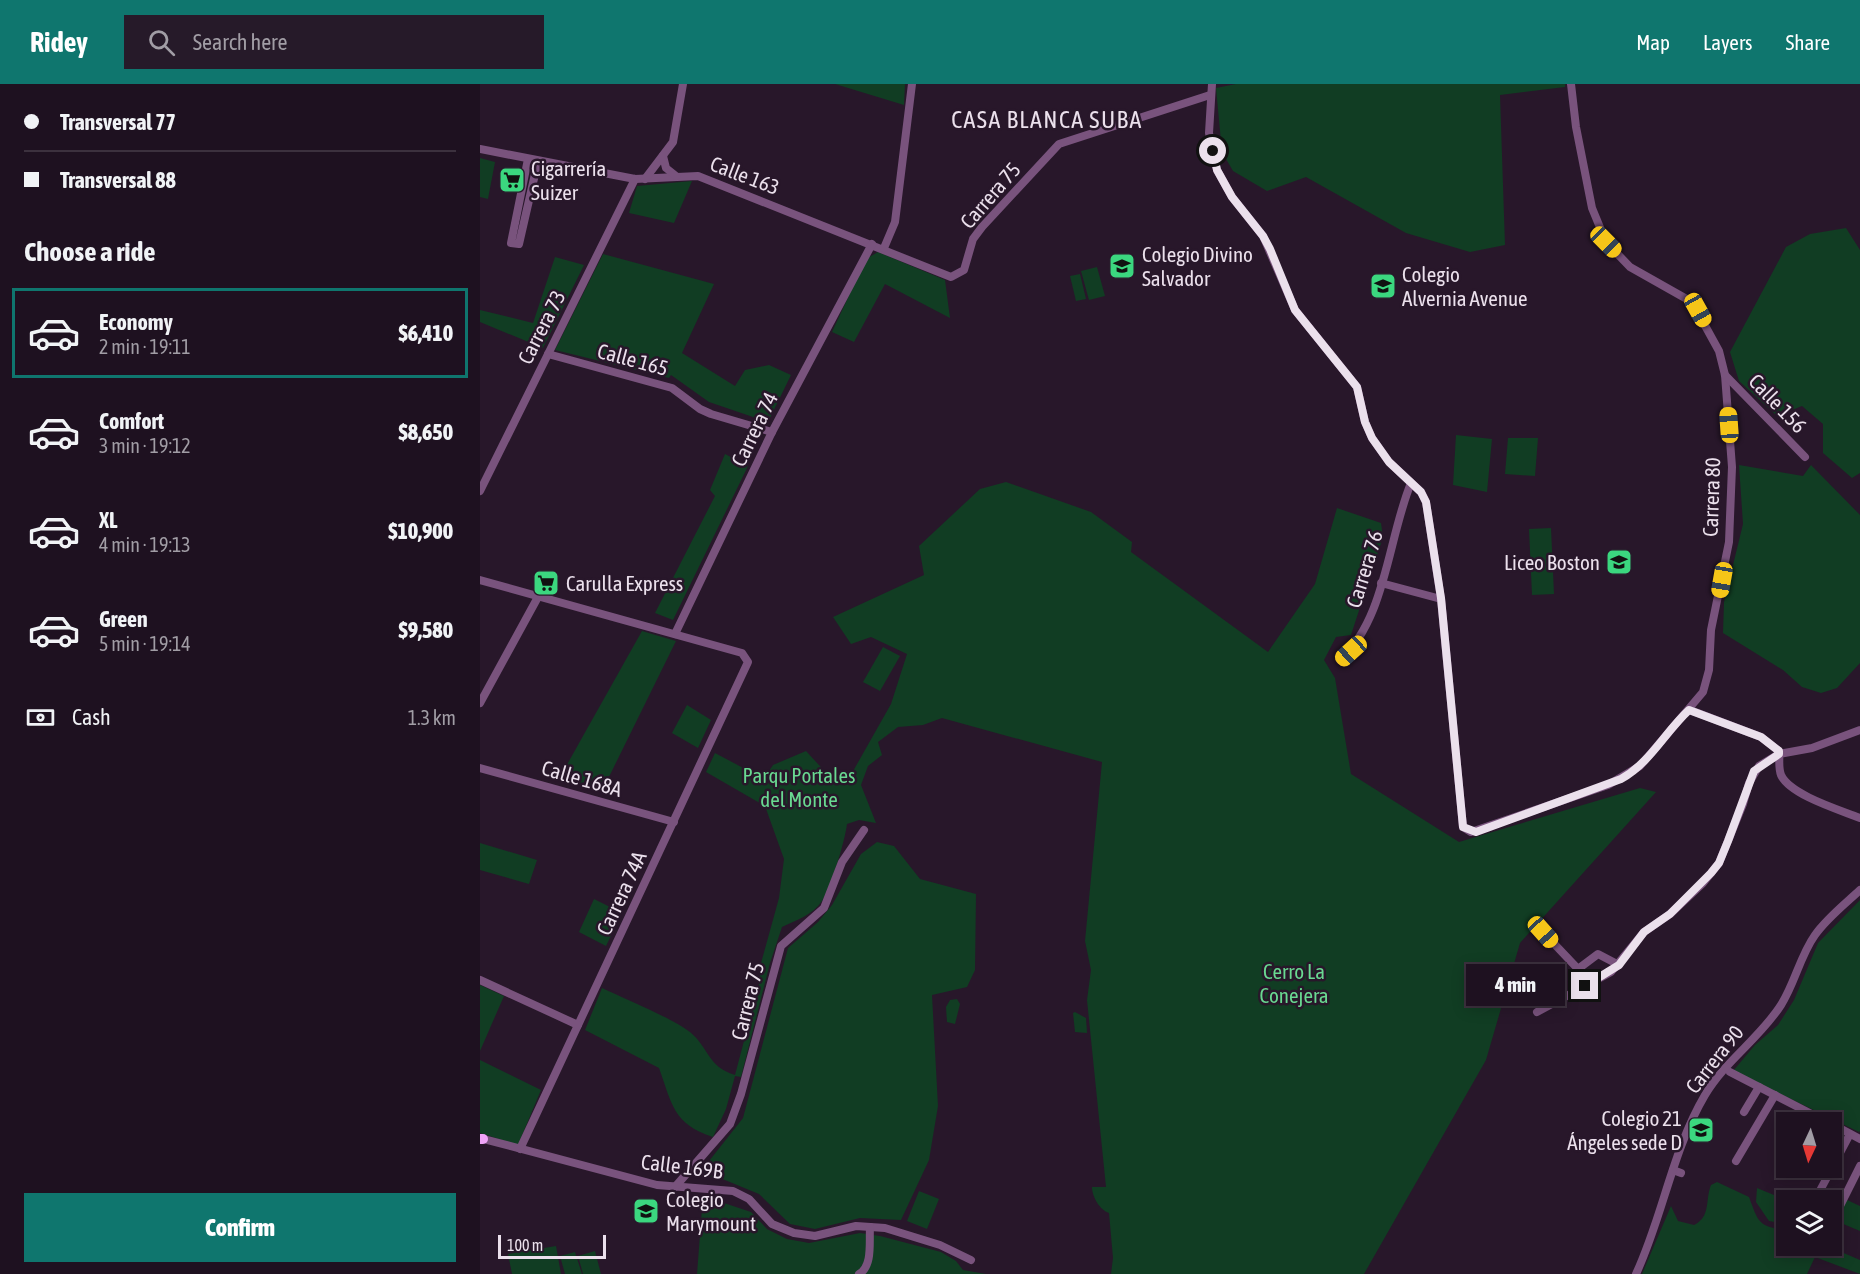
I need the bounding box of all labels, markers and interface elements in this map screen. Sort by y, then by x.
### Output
search box [124,15,544,69]
text: Ridey [30,26,88,58]
icon: search [145,26,178,59]
text: Search here [193,29,288,55]
text: Map [1636,30,1670,54]
text: Layers [1703,30,1753,54]
text: Share [1786,30,1830,54]
district label: CASA BLANCA SUBA [951,106,1143,133]
text: Transversal 77 [60,109,176,135]
route start [1199,137,1226,164]
street label: Calle 163 [707,151,783,199]
place label: Cigarrería Suizer [531,156,606,204]
street label: Carrera 75 [955,157,1025,233]
supermarket icon: Cigarrería Suizer [497,165,527,195]
text: Transversal 88 [60,167,176,193]
car [1587,223,1625,261]
text: Choose a ride [24,236,156,267]
place label: Colegio Divino Salvador [1142,242,1253,290]
school or university icon: Colegio Divino Salvador [1107,251,1137,281]
place label: Colegio Alvernia Avenue [1402,262,1528,310]
school or university icon: Colegio Alvernia Avenue [1368,271,1398,301]
street label: Carrera 73 [512,286,570,368]
car [1681,290,1715,330]
icon: car [27,306,81,360]
text: Economy [99,309,173,335]
text: $6,410 [398,320,453,346]
text: 2 min · 19:11 [99,335,191,358]
street label: Calle 165 [595,338,671,380]
street label: Calle 156 [1744,369,1812,437]
street label: Carrera 74 [726,388,782,470]
icon: car [27,405,81,459]
car [1719,406,1739,444]
text: Comfort [99,408,164,434]
text: $8,650 [398,419,453,445]
text: 3 min · 19:12 [99,434,191,457]
street label: Carrera 80 [1698,457,1724,537]
icon: car [27,504,81,558]
text: XL [99,507,117,533]
text: $10,900 [388,518,453,544]
street label: Carrera 76 [1341,527,1387,610]
text: 4 min · 19:13 [99,533,191,556]
school or university icon: Liceo Boston [1604,547,1634,577]
place label: Liceo Boston [1504,550,1600,574]
car [1710,561,1734,599]
supermarket icon: Carulla Express [531,568,561,598]
place label: Carulla Express [566,571,683,595]
icon: car [27,603,81,657]
text: Green [99,606,148,632]
text: $9,580 [398,617,453,643]
text: 5 min · 19:14 [99,632,191,655]
car [1332,632,1370,670]
icon: cash [24,701,57,734]
text: Cash [72,704,111,730]
text: 1.3 km [408,706,456,729]
street label: Calle 168A [539,755,626,801]
park label: Parqu Portales del Monte [743,763,855,811]
street label: Carrera 74A [591,847,651,939]
car [1524,913,1562,951]
park label: Cerro La Conejera [1260,959,1328,1007]
street label: Carrera 75 [726,960,768,1042]
callout: 4 min [1465,965,1564,1007]
route end [1571,972,1598,999]
text: 4 min [1495,973,1536,996]
street label: Carrera 90 [1680,1020,1748,1098]
place label: Colegio 21 Ángeles sede D [1567,1106,1682,1154]
north arrow [1776,1112,1842,1178]
map controls [1776,1112,1842,1256]
school or university icon: Colegio 21 Ángeles sede D [1686,1115,1716,1145]
street label: Calle 169B [640,1149,724,1183]
place label: Colegio Marymount [666,1187,756,1235]
button: layers [1776,1190,1842,1256]
button: Confirm [24,1193,456,1262]
school or university icon: Colegio Marymount [631,1196,661,1226]
scale bar [498,1232,606,1260]
text: 100 m [507,1236,543,1254]

